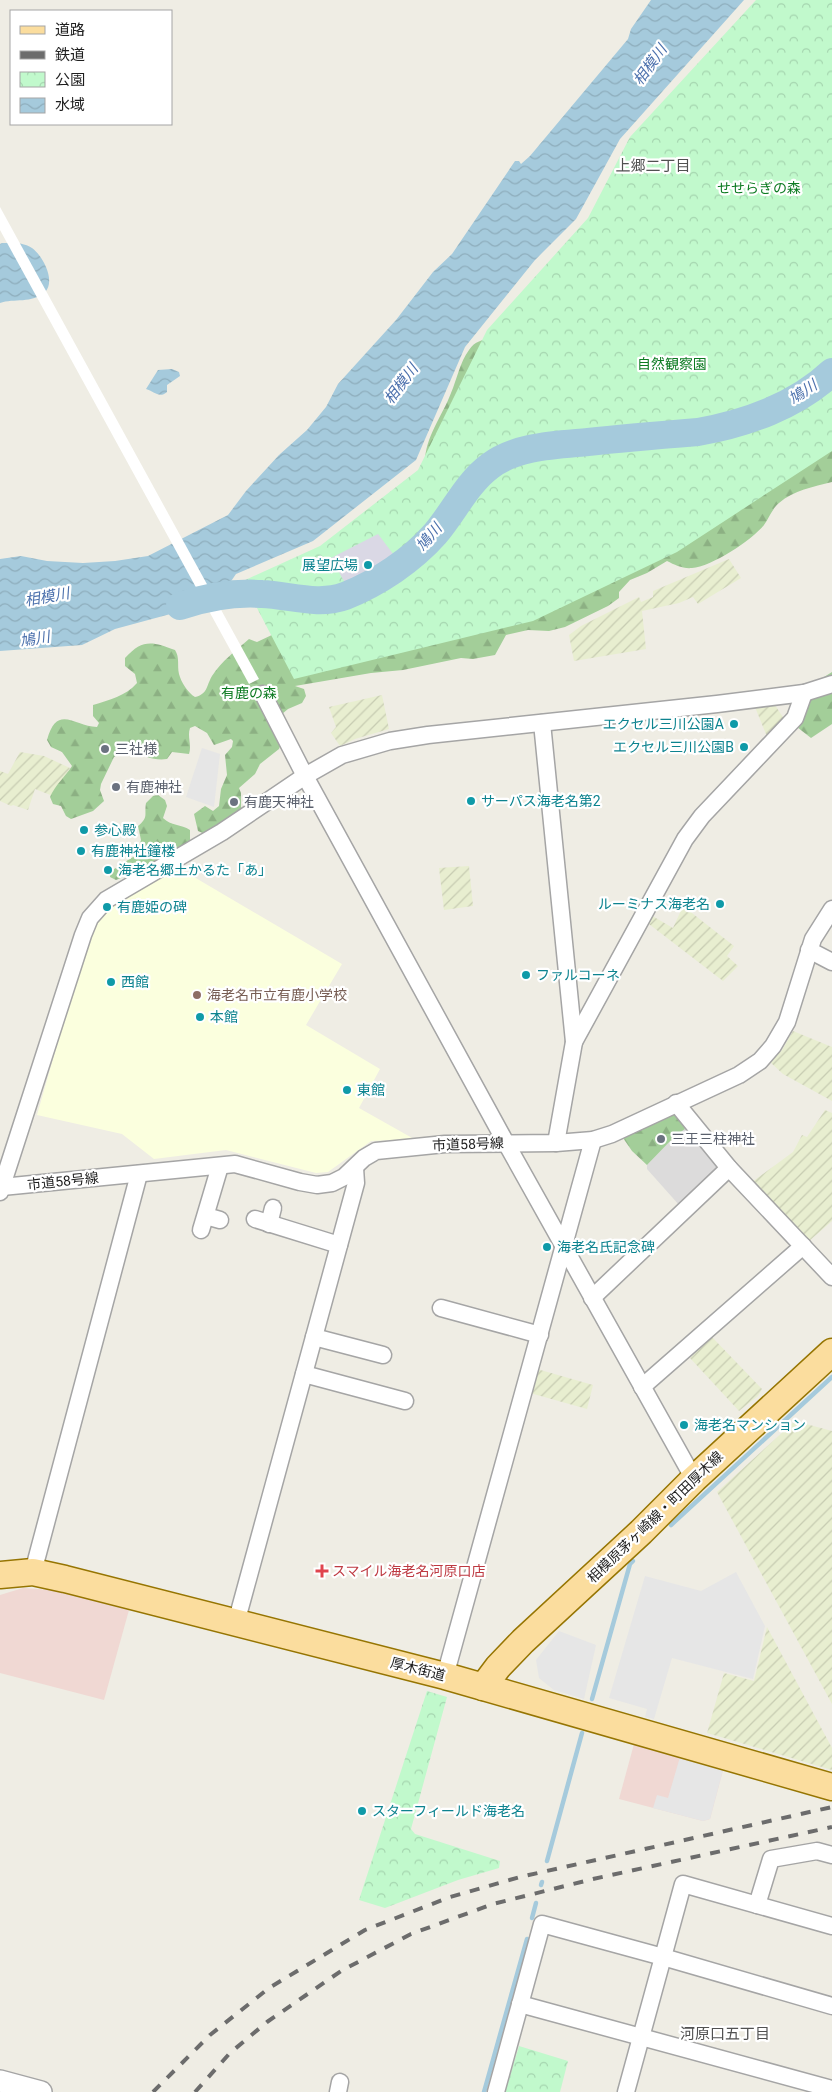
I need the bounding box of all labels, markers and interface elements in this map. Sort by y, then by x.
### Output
legend [10,10,172,125]
text: 道路 [55,21,85,39]
water label: 相模川 [629,40,672,88]
text: 鉄道 [55,46,85,64]
text: 公園 [55,71,85,89]
text: 水域 [55,96,85,114]
district label: 上郷二丁目 [615,157,691,175]
park label: せせらぎの森 [717,180,801,196]
park label: 自然観察園 [637,356,707,372]
water label: 相模川 [380,359,423,407]
water label: 鳩川 [786,375,822,408]
water label: 鳩川 [412,518,447,554]
place label: 展望広場 [302,557,358,573]
marker: 展望広場 [362,559,374,571]
water label: 相模川 [23,584,73,610]
water label: 鳩川 [19,627,53,650]
park label: 有鹿の森 [221,685,277,701]
place label: エクセル三川公園A [603,716,724,732]
marker: エクセル三川公園A [728,718,740,730]
place label: エクセル三川公園B [613,739,734,755]
place label: 三社様 [115,741,157,757]
marker: エクセル三川公園B [738,741,750,753]
marker: 三社様 [99,743,111,755]
place label: 有鹿神社 [126,779,182,795]
marker: 有鹿神社 [110,781,122,793]
place label: サーパス海老名第2 [481,793,601,809]
place label: 有鹿天神社 [244,794,314,810]
marker: サーパス海老名第2 [465,795,477,807]
marker: 有鹿天神社 [228,796,240,808]
place label: 参心殿 [94,822,136,838]
marker: 参心殿 [78,824,90,836]
place label: 有鹿神社鐘楼 [91,843,176,859]
marker: 有鹿神社鐘楼 [75,845,87,857]
place label: 海老名郷土かるた「あ」 [118,862,272,878]
marker: 海老名郷土かるた「あ」 [102,864,114,876]
place label: ルーミナス海老名 [598,896,710,912]
marker: ルーミナス海老名 [714,898,726,910]
place label: 有鹿姫の碑 [117,899,187,915]
marker: 有鹿姫の碑 [101,901,113,913]
place label: ファルコーネ [536,967,620,983]
marker: ファルコーネ [520,969,532,981]
place label: 西館 [121,974,149,990]
marker: 西館 [105,976,117,988]
place label: 海老名市立有鹿小学校 [207,987,347,1003]
marker: 海老名市立有鹿小学校 [191,989,203,1001]
place label: 本館 [210,1009,238,1025]
marker: 本館 [194,1011,206,1023]
place label: 東館 [357,1082,385,1098]
marker: 東館 [341,1084,353,1096]
place label: 三王三柱神社 [671,1131,755,1147]
marker: 三王三柱神社 [655,1133,667,1145]
street label: 市道58号線 [432,1135,504,1153]
street label: 市道58号線 [26,1169,100,1193]
place label: 海老名氏記念碑 [557,1239,655,1255]
marker: 海老名氏記念碑 [541,1241,553,1253]
place label: 海老名マンション [694,1417,806,1433]
marker: 海老名マンション [678,1419,690,1431]
street label: 相模原茅ヶ崎線・町田厚木線 [584,1448,726,1586]
place label: スマイル海老名河原口店 [332,1563,486,1579]
marker: スマイル海老名河原口店 [316,1565,328,1577]
street label: 厚木街道 [389,1654,447,1684]
place label: スターフィールド海老名 [372,1803,525,1819]
marker: スターフィールド海老名 [356,1805,368,1817]
district label: 河原口五丁目 [680,2025,770,2043]

